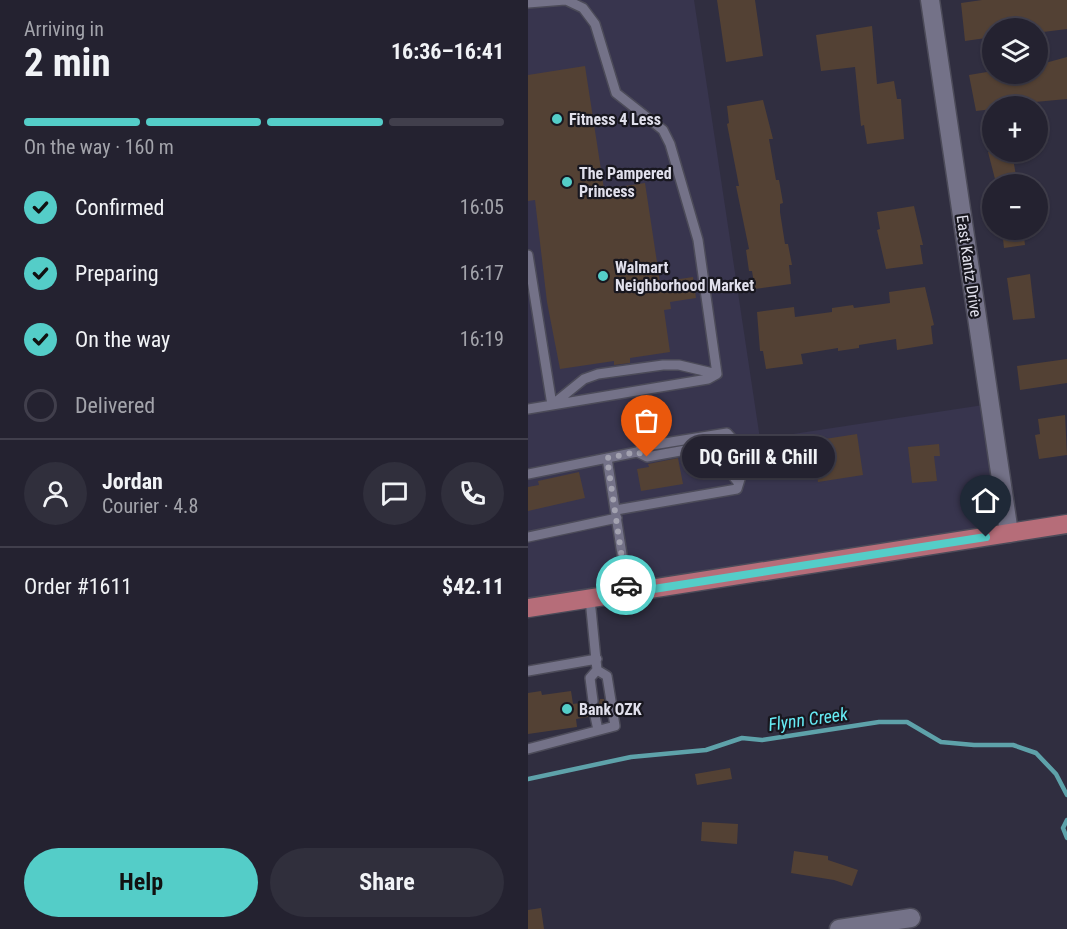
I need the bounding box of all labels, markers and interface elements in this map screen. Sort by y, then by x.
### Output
text: Arriving in [24,17,104,41]
map controls [982,18,1048,240]
button: layers [982,18,1048,84]
text: 16:36–16:41 [391,39,504,64]
text: 2 min [24,40,111,86]
button: + [982,96,1048,162]
place label: Fitness 4 Less [569,110,661,129]
marker: Fitness 4 Less [550,112,564,126]
text: On the way · 160 m [24,135,174,159]
place label: The Pampered Princess [579,164,672,201]
button: − [982,174,1048,240]
marker: The Pampered Princess [560,175,574,189]
icon: check [24,191,57,224]
text: Confirmed [75,195,164,220]
text: 16:05 [460,195,504,219]
street label: East Kantz Drive [952,214,986,318]
icon: check [24,257,57,290]
place label: Walmart Neighborhood Market [615,258,754,295]
text: Preparing [75,261,159,286]
text: 16:17 [460,261,504,285]
marker: Walmart Neighborhood Market [596,269,610,283]
icon: check [24,323,57,356]
text: On the way [75,327,170,352]
text: 16:19 [460,327,504,351]
text: Delivered [75,393,155,418]
pin [621,395,672,457]
icon: bag [630,404,663,437]
callout: DQ Grill & Chill [683,436,836,478]
text: DQ Grill & Chill [699,445,818,469]
button: person [24,462,87,525]
button: chat [363,462,426,525]
button: phone [441,462,504,525]
text: Jordan [102,469,163,494]
pin [960,475,1011,537]
icon: home [969,484,1002,517]
text: Courier · 4.8 [102,494,198,518]
courier [596,555,656,615]
icon: car [610,569,643,602]
text: Order #1611 [24,574,132,599]
text: $42.11 [442,574,504,599]
place label: Bank OZK [579,700,642,719]
marker: Bank OZK [560,702,574,716]
water label: Flynn Creek [767,703,850,735]
button: Help [24,848,258,917]
button: Share [270,848,504,917]

